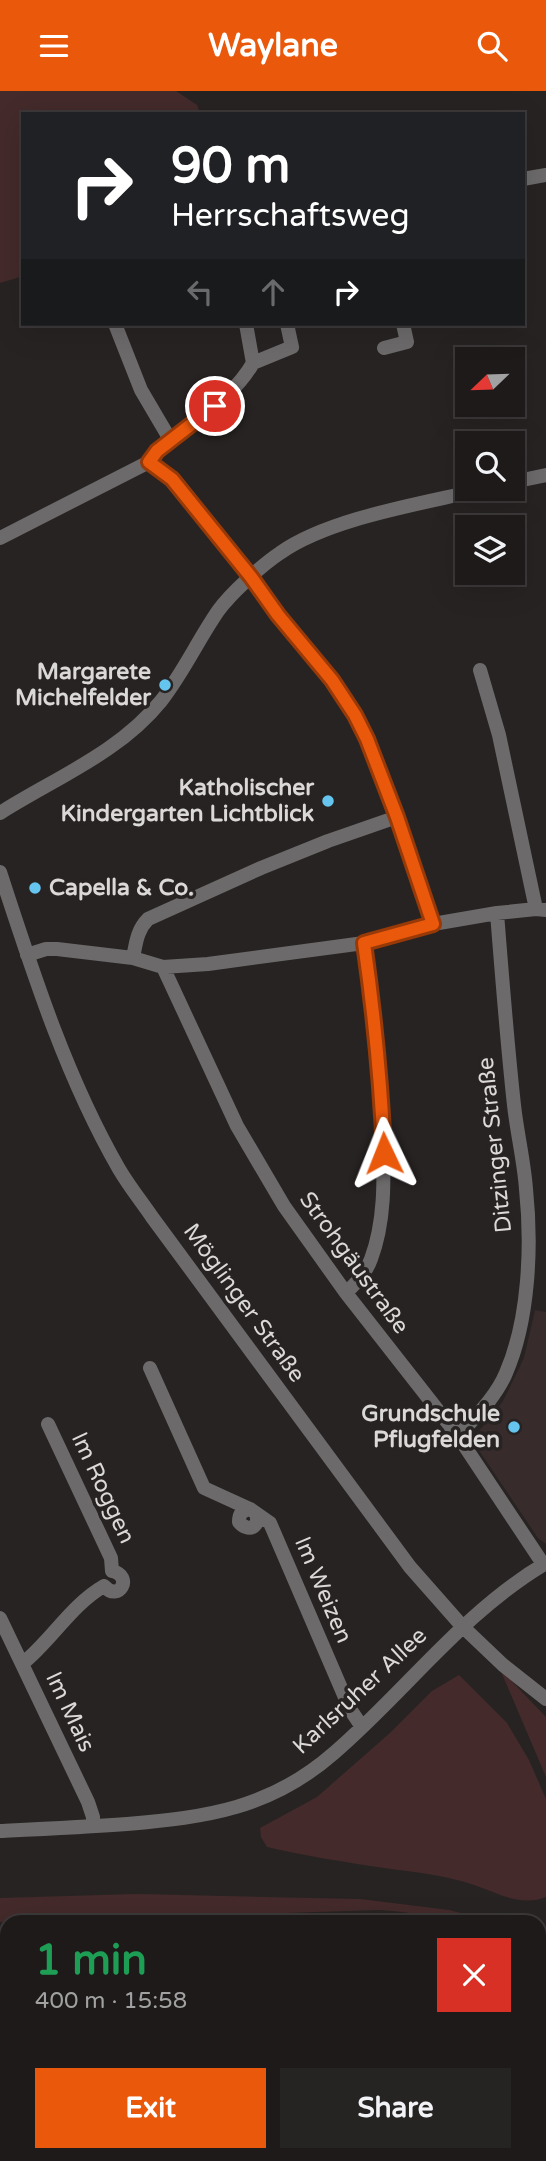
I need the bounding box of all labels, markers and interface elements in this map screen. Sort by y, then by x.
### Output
icon: menu [35,27,73,65]
text: Waylane [208,27,338,65]
icon: search [473,27,511,65]
text: 90 m [171,137,290,196]
icon: right [56,140,147,231]
text: Herrschaftsweg [171,197,410,235]
icon: left [181,273,219,311]
icon: ahead [254,273,292,311]
icon: right [327,273,365,311]
north arrow [455,347,525,417]
map controls [455,347,525,585]
pin [185,376,245,436]
icon: arrive [196,387,234,425]
button: search [455,431,525,501]
button: layers [455,515,525,585]
place label: Margarete Michelfelder [15,658,152,712]
marker: Margarete Michelfelder [157,677,173,693]
place label: Katholischer Kindergarten Lichtblick [60,774,315,828]
marker: Katholischer Kindergarten Lichtblick [320,793,336,809]
place label: Capella & Co. [49,874,194,902]
marker: Capella & Co. [27,880,43,896]
street label: Ditzinger Straße [472,1056,518,1234]
position arrow [347,1116,421,1190]
street label: Strohgäustraße [293,1187,415,1339]
street label: Möglinger Straße [177,1218,311,1388]
place label: Grundschule Pflugfelden [361,1400,500,1454]
marker: Grundschule Pflugfelden [506,1419,522,1435]
street label: Im Roggen [65,1428,141,1548]
street label: Im Weizen [288,1533,358,1647]
street label: Karlsruher Allee [287,1622,433,1760]
street label: Im Mais [39,1667,101,1757]
text: 1 min [35,1935,147,1986]
button: close [437,1938,511,2012]
text: 400 m · 15:58 [35,1987,187,2015]
button: Exit [35,2068,266,2148]
button: Share [280,2068,511,2148]

